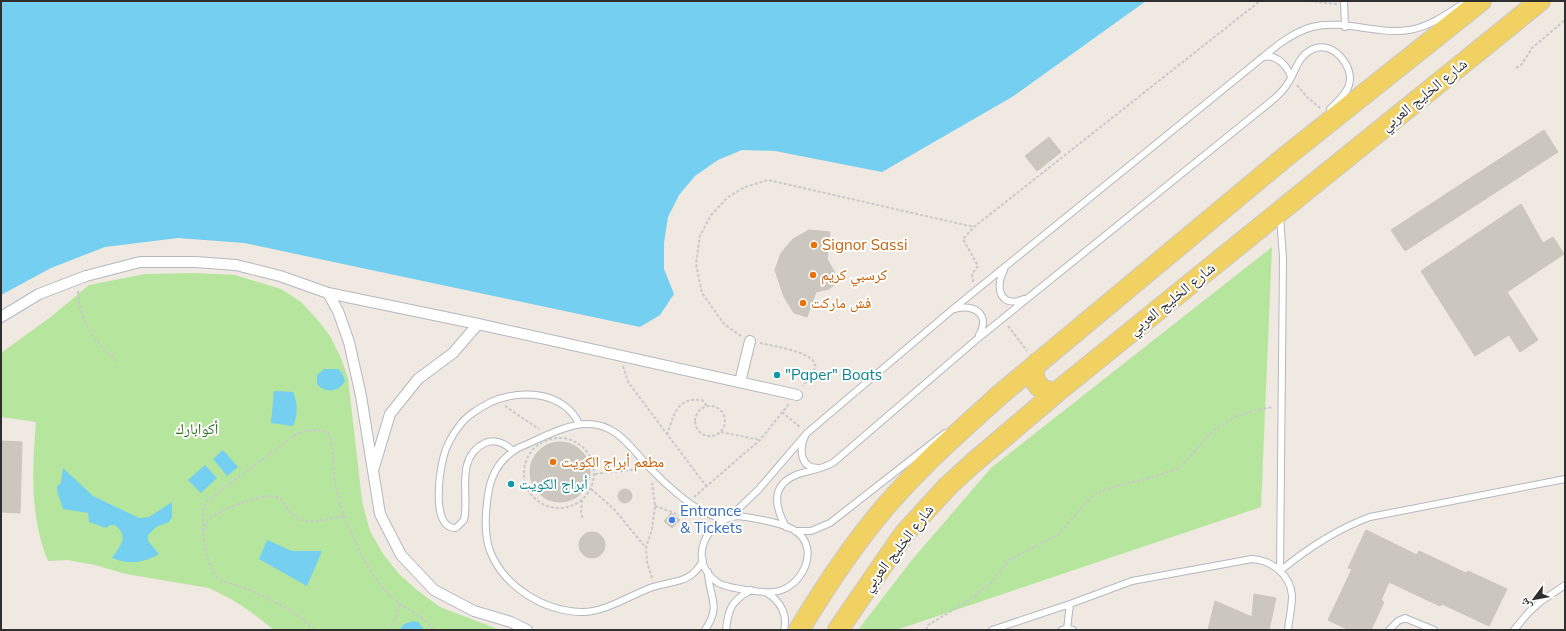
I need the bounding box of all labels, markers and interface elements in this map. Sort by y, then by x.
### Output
street label: شارع الخليج العربي [1377,54,1473,137]
place label: Signor Sassi [822,235,907,254]
marker: Signor Sassi [809,240,819,250]
street label: شارع الخليج العربي [1125,258,1221,341]
place label: كرسبي كريم [821,265,887,287]
marker: كرسبي كريم [808,270,818,280]
place label: فش ماركت [811,293,871,313]
marker: فش ماركت [798,298,808,308]
place label: "Paper" Boats [785,365,882,384]
marker: "Paper" Boats [772,370,782,380]
park label: أكوابارك [176,419,218,438]
place label: مطعم أبراج الكويت [561,452,664,472]
marker: مطعم أبراج الكويت [548,457,558,467]
place label: أبراج الكويت [519,474,588,494]
marker: أبراج الكويت [506,479,516,489]
street label: شارع الخليج العربي [858,500,940,597]
place label: Entrance & Tickets [680,501,742,537]
marker: Entrance & Tickets [667,515,677,525]
north arrow [1514,579,1554,619]
text: ش [1516,595,1535,613]

